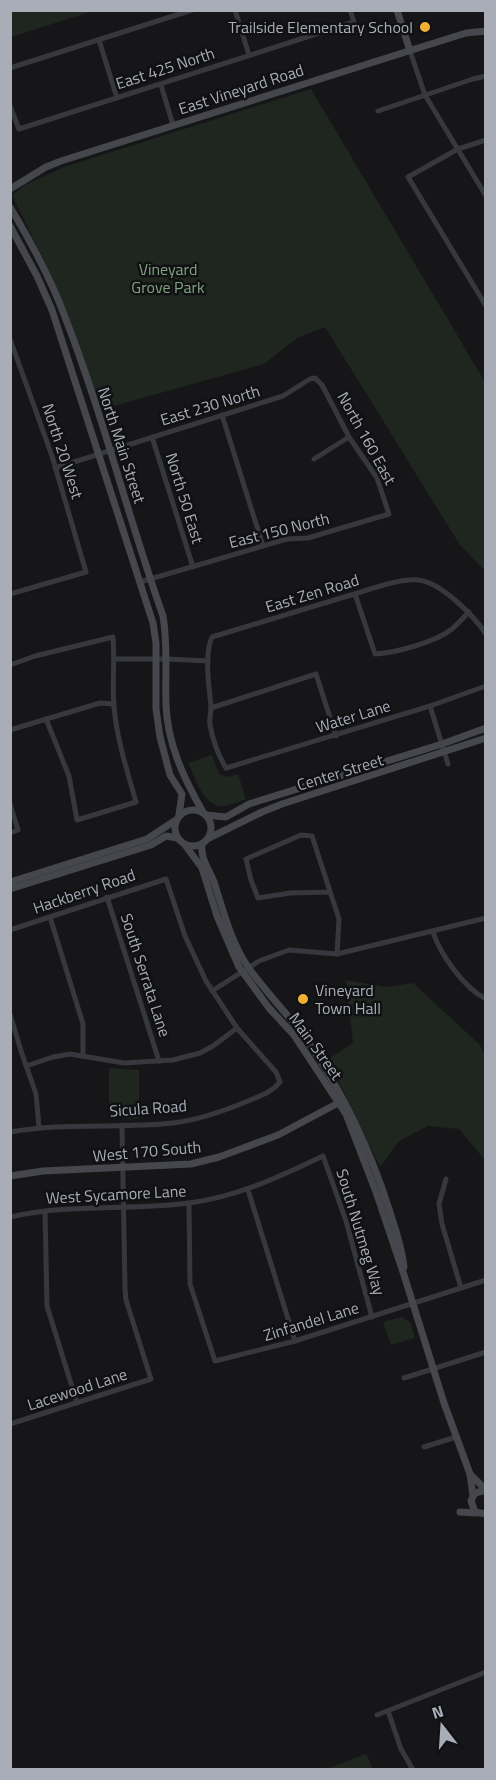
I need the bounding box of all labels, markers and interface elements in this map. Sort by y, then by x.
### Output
place label: Trailside Elementary School [228,15,413,39]
marker: Trailside Elementary School [418,20,432,34]
street label: East 425 North [112,41,218,95]
street label: East Vineyard Road [175,57,307,121]
park label: Vineyard Grove Park [131,257,205,299]
street label: East 230 North [157,378,263,432]
street label: North Main Street [92,384,152,506]
street label: North 160 East [332,387,403,489]
street label: North 20 West [36,400,90,502]
street label: North 50 East [160,450,210,547]
street label: East 150 North [226,506,332,554]
street label: East Zen Road [262,567,362,619]
street label: Water Lane [313,693,393,739]
street label: Center Street [294,747,387,797]
street label: Hackberry Road [30,862,138,920]
street label: South Serrata Lane [115,910,177,1040]
place label: Vineyard Town Hall [315,978,381,1020]
marker: Vineyard Town Hall [296,992,310,1006]
street label: Main Street [283,1007,349,1085]
street label: Sicula Road [108,1093,188,1123]
street label: West 170 South [92,1134,202,1168]
street label: South Nutmeg Way [330,1166,392,1298]
street label: West Sycamore Lane [45,1178,187,1210]
street label: Zinfandel Lane [260,1295,362,1347]
street label: Lacewood Lane [24,1362,130,1416]
north arrow [412,1696,472,1756]
text: N [429,1699,446,1725]

